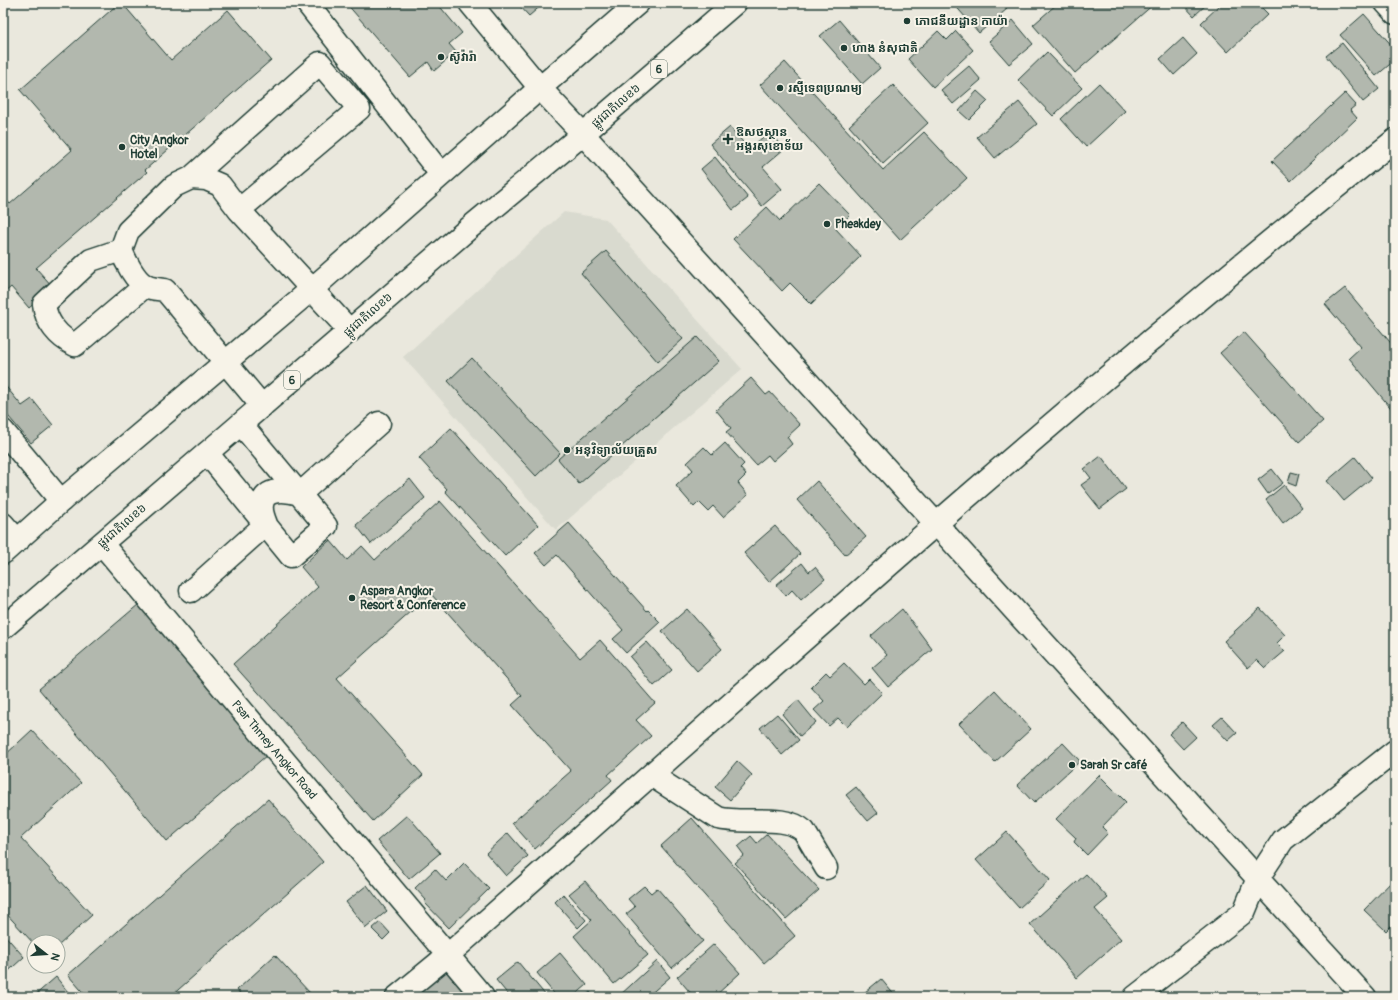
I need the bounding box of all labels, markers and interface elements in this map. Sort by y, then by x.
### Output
place label: ភោជនីយដ្ឋាន កាយ៉ា [915,13,1008,29]
marker: ភោជនីយដ្ឋាន កាយ៉ា [902,16,912,26]
place label: ហាង នំសុជាតិ [852,41,918,56]
marker: ហាង នំសុជាតិ [839,43,849,53]
place label: ស៊ូវ៉ារ៉ា [449,49,477,65]
marker: ស៊ូវ៉ារ៉ា [436,52,446,62]
road number: 6 [651,60,667,78]
place label: រស្មីទេពប្រណម្យ [788,80,862,96]
street label: ផ្លូវជាតិលេខ៦ [588,81,645,133]
marker: រស្មីទេពប្រណម្យ [775,83,785,93]
place label: ឱសថស្ថាន អង្គរសុខោទ័យ [736,125,803,154]
place label: City Angkor Hotel [130,133,189,162]
marker: ឱសថស្ថាន អង្គរសុខោទ័យ [723,134,733,144]
marker: City Angkor Hotel [117,142,127,152]
place label: Pheakdey [835,217,882,232]
marker: Pheakdey [822,219,832,229]
street label: ផ្លូវជាតិលេខ៦ [340,290,397,342]
road number: 6 [284,371,300,389]
place label: អនុវិទ្យាល័យគ្រួស [575,442,657,458]
marker: អនុវិទ្យាល័យគ្រួស [562,445,572,455]
street label: ផ្លូវជាតិលេខ៦ [94,501,151,553]
place label: Aspara Angkor Resort & Conference [360,584,467,613]
marker: Aspara Angkor Resort & Conference [347,593,357,603]
street label: Psar Thmey Angkor Road [228,697,320,803]
place label: Sarah Sr café [1080,758,1148,773]
marker: Sarah Sr café [1067,760,1077,770]
north arrow [26,934,66,974]
text: N [48,951,62,963]

